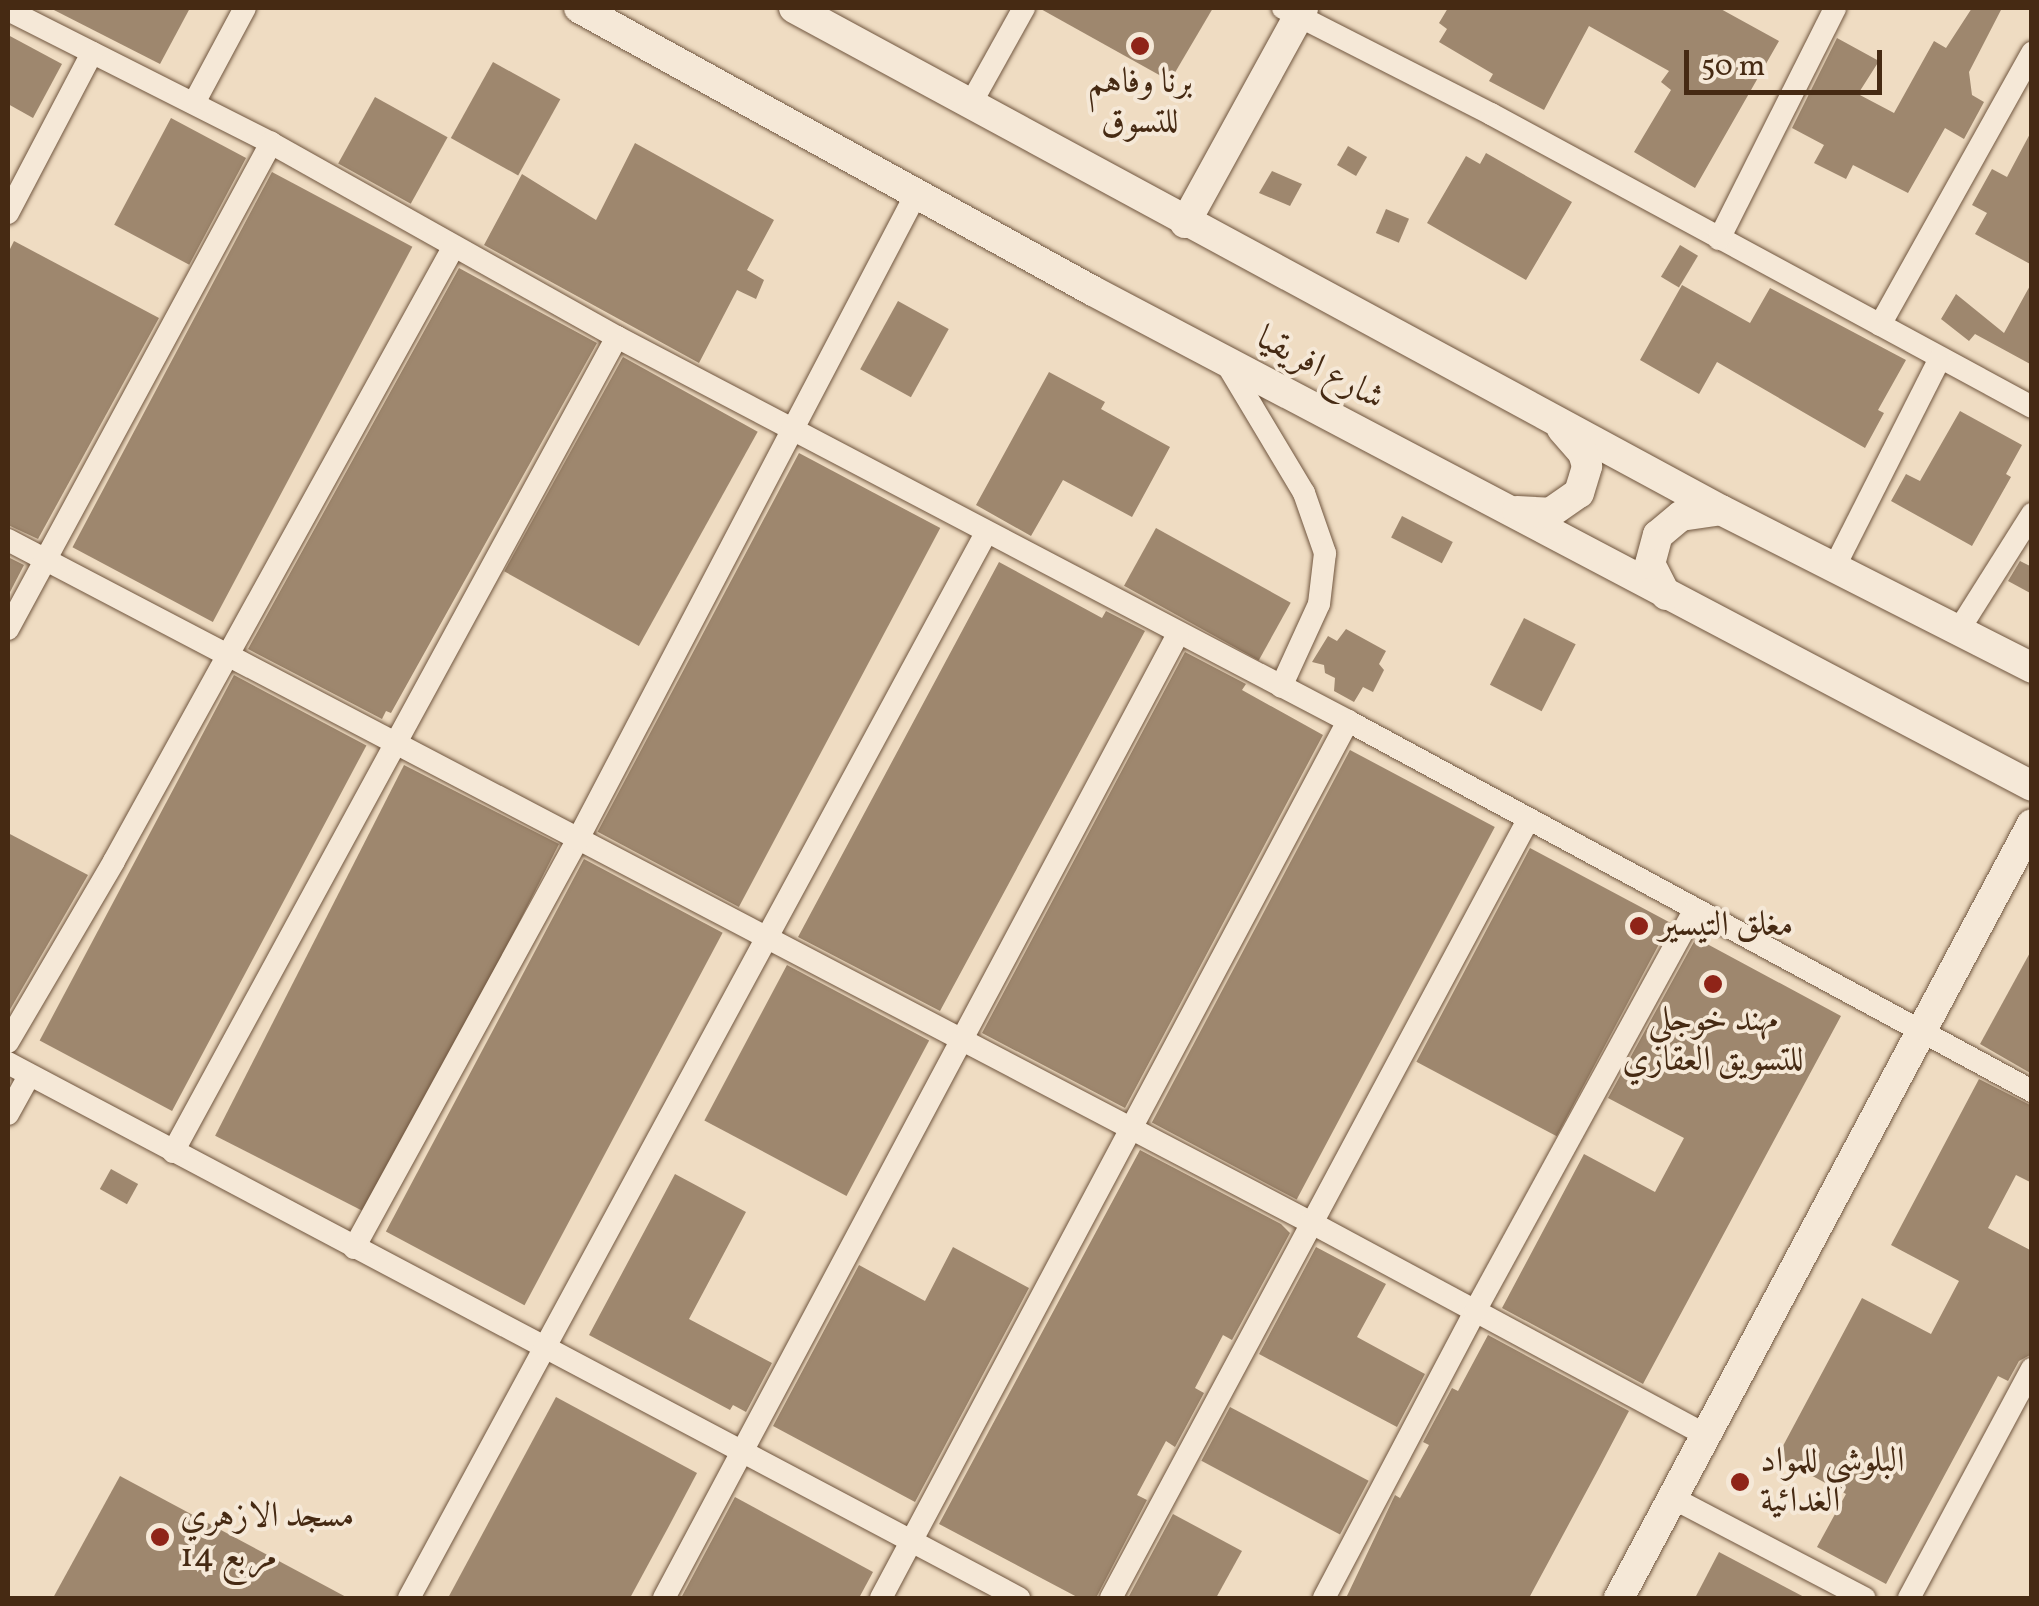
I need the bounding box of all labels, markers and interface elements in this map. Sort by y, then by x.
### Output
scale bar [1689,30,1886,92]
marker: برنا وفاهم للتسوق [1129,35,1151,57]
text: 50 m [1701,46,1765,88]
place label: برنا وفاهم للتسوق [1088,62,1192,144]
street label: شارع افريقيا [1249,318,1391,420]
place label: مغلق التيسير [1659,905,1793,947]
marker: مغلق التيسير [1628,915,1650,937]
marker: مهند خوجلي للتسويق العقاري [1702,973,1724,995]
place label: مهند خوجلي للتسويق العقاري [1622,1000,1804,1082]
place label: البلوشي للمواد الغدائية [1760,1441,1905,1523]
marker: البلوشي للمواد الغدائية [1729,1471,1751,1493]
place label: مسجد الازهري مربع 14 [180,1496,354,1578]
marker: مسجد الازهري مربع 14 [149,1526,171,1548]

